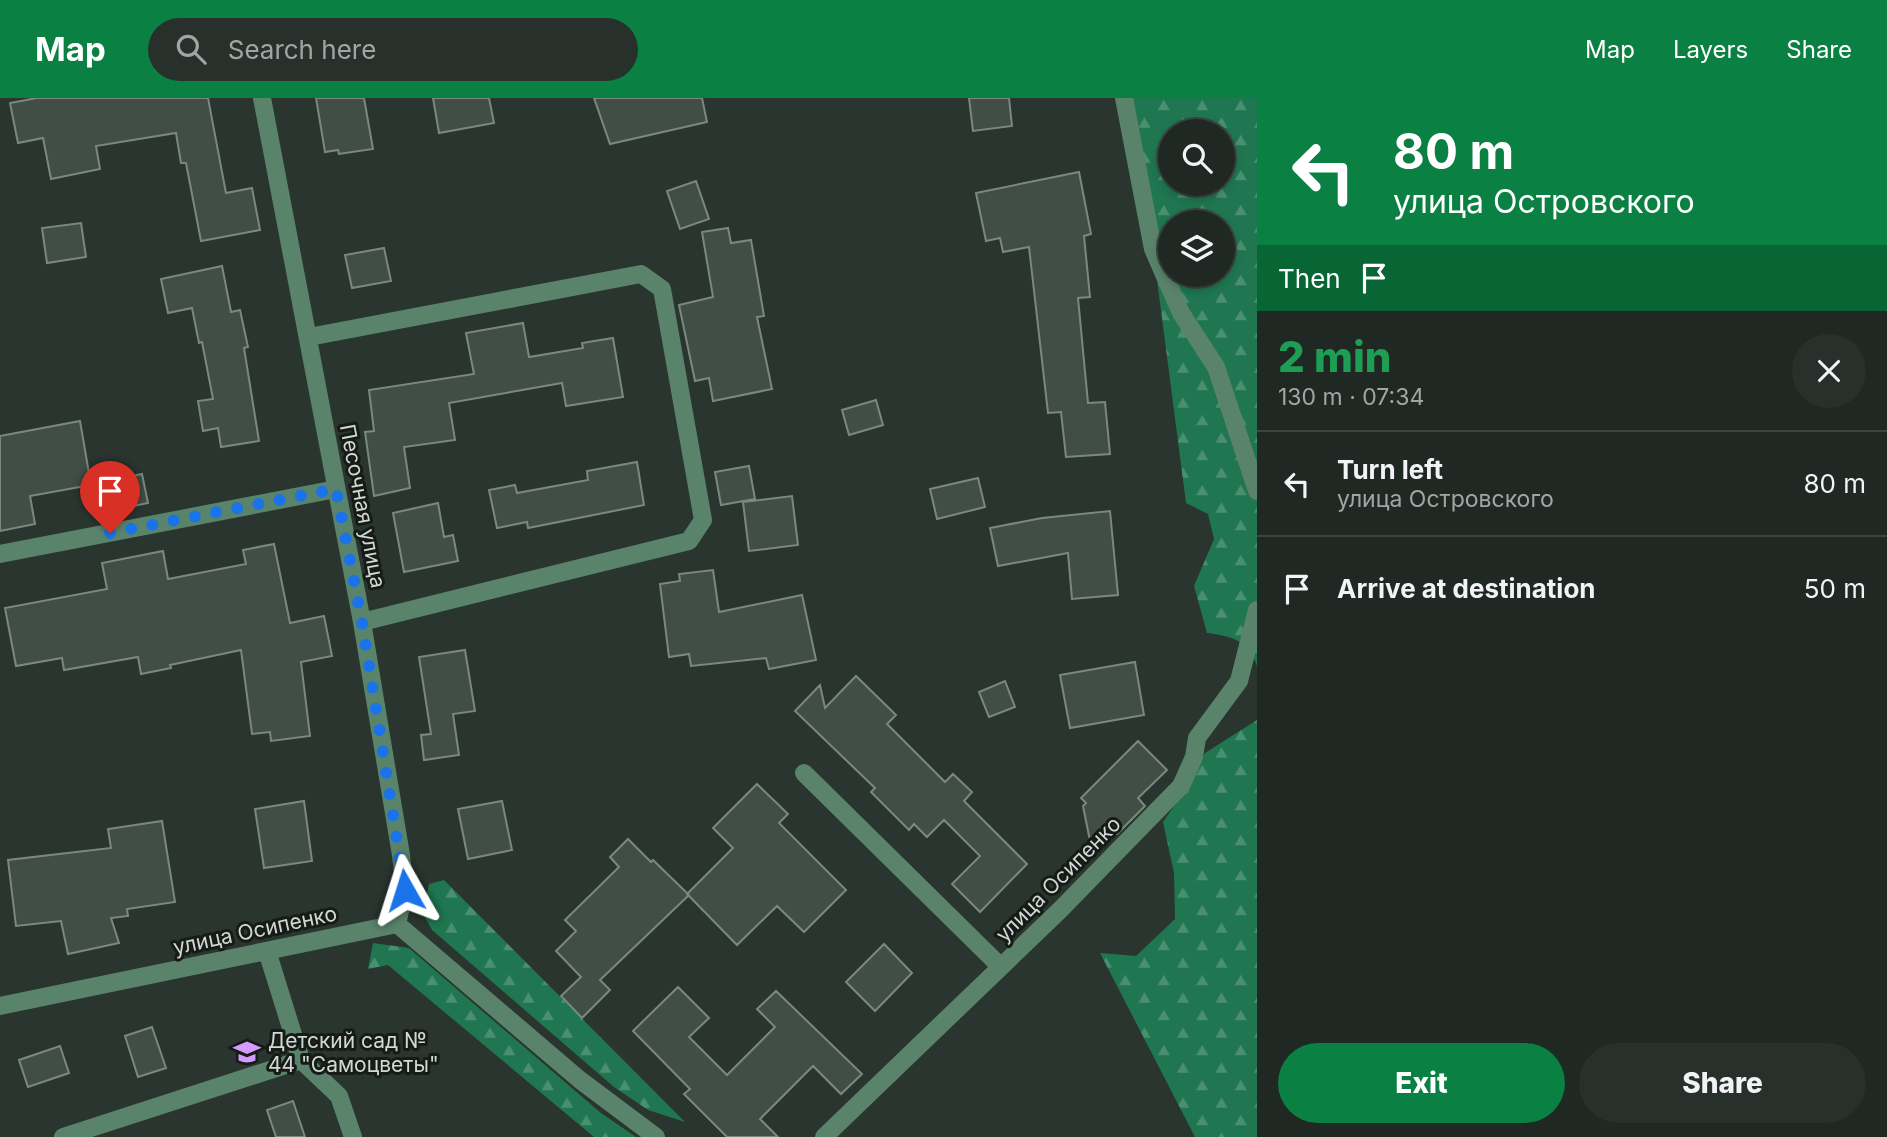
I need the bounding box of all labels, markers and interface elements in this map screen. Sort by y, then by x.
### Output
search box [148,18,638,81]
text: Map [35,29,106,69]
icon: search [172,30,210,68]
text: Search here [228,34,376,65]
text: Map [1585,35,1635,64]
text: Layers [1673,35,1748,64]
text: Share [1786,35,1852,64]
map controls [1158,119,1235,287]
button: search [1158,119,1235,196]
text: 80 m [1393,122,1514,181]
icon: left [1278,126,1369,217]
text: улица Островского [1393,182,1695,221]
button: layers [1158,210,1235,287]
icon: arrive [1355,259,1393,297]
text: Then [1278,263,1341,294]
text: 2 min [1278,331,1392,382]
button: close [1792,334,1866,408]
text: 130 m · 07:34 [1278,383,1424,411]
street label: Песочная улица [335,422,391,590]
text: Turn left [1337,454,1443,485]
pin [80,461,140,533]
icon: left [1278,465,1316,503]
text: 80 m [1803,468,1866,499]
icon: arrive [91,472,129,510]
text: улица Островского [1337,485,1554,513]
icon: arrive [1278,570,1316,608]
text: Arrive at destination [1337,573,1596,604]
text: 50 m [1804,573,1866,604]
street label: улица Осипенко [990,811,1126,947]
position arrow [368,853,442,927]
street label: улица Осипенко [171,900,339,960]
place label: Детский сад № 44 "Самоцветы" [268,1028,439,1077]
school or university icon: Детский сад № 44 "Самоцветы" [232,1037,262,1067]
button: Exit [1278,1043,1565,1123]
button: Share [1579,1043,1866,1123]

